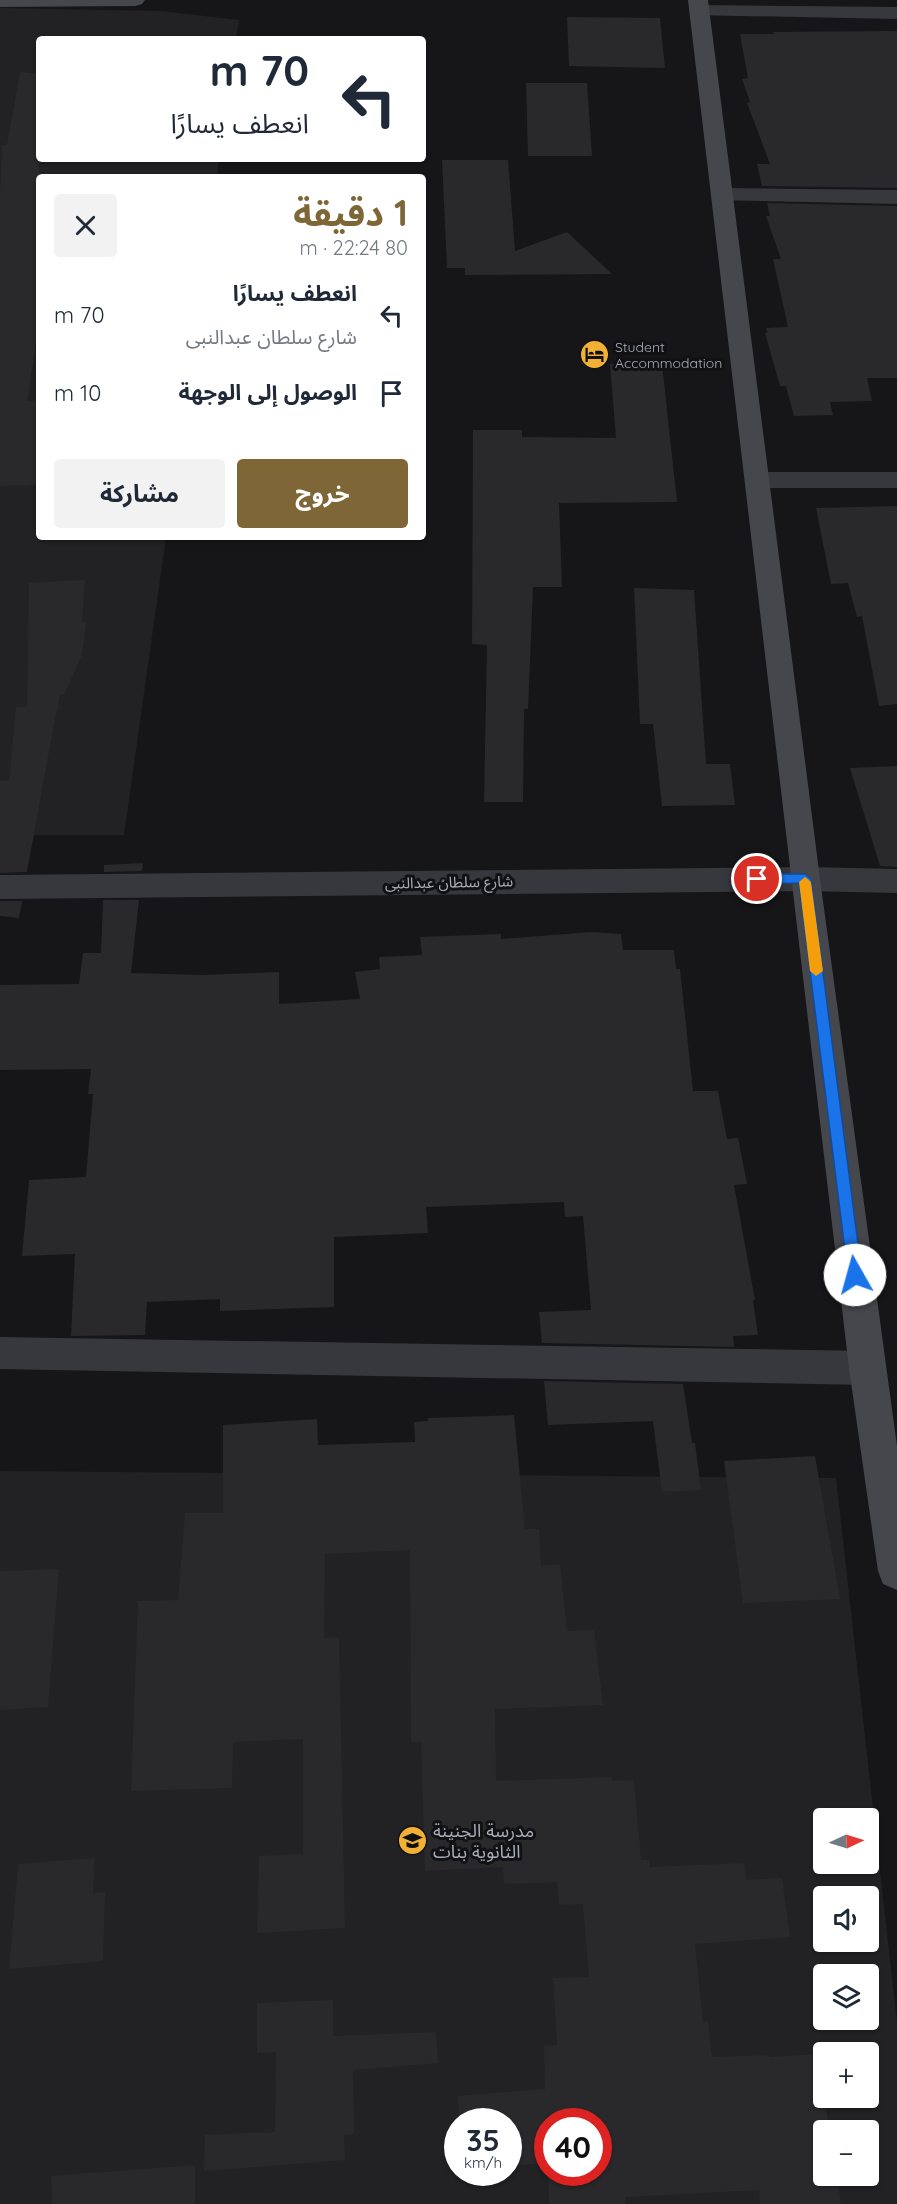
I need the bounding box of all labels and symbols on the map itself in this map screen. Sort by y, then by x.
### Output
place label: Student Accommodation [615,338,722,372]
hotel icon: Student Accommodation [578,339,610,371]
pin [731,853,782,904]
street label: شارع سلطان عبدالنبى [385,871,514,896]
position arrow [823,1243,887,1307]
north arrow [813,1808,879,1874]
place label: مدرسة الجنينة الثانوية بنات [433,1819,534,1863]
school or university icon: مدرسة الجنينة الثانوية بنات [396,1824,428,1856]
speed limit sign: 40 [534,2108,612,2186]

